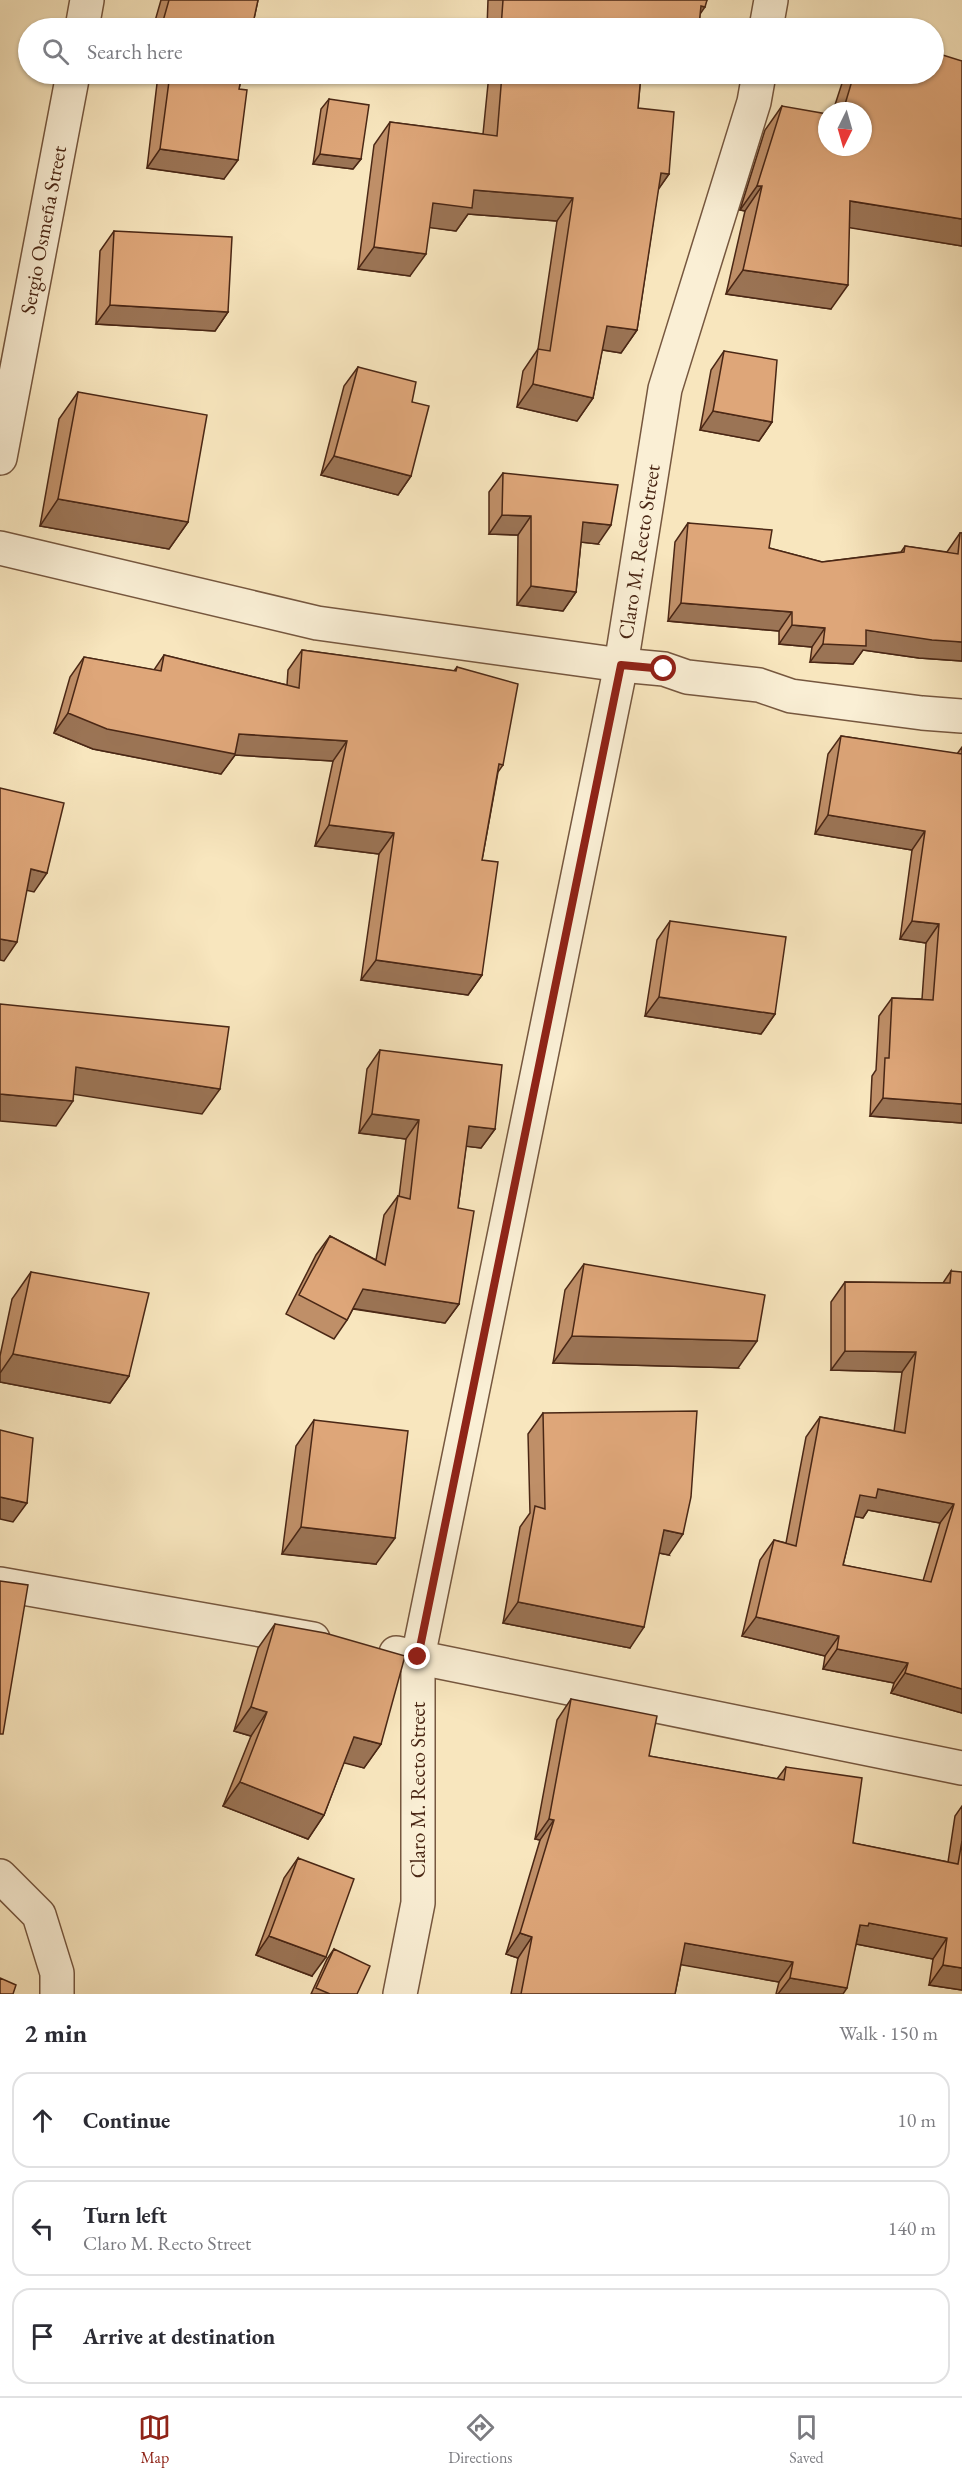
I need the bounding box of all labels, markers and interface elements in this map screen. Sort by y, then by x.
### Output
search box [18,18,944,84]
icon: search [39,35,72,68]
text: Search here [87,37,182,66]
north arrow [818,102,872,156]
street label: Sergio Osmeña Street [14,143,72,317]
street label: Claro M. Recto Street [611,462,666,641]
route start [650,655,676,681]
route end [404,1643,430,1669]
street label: Claro M. Recto Street [404,1701,431,1878]
text: 2 min [24,2016,87,2050]
text: Walk · 150 m [839,2020,938,2046]
icon: ahead [26,2104,59,2137]
text: Continue [83,2106,170,2135]
text: 10 m [897,2107,936,2133]
text: Turn left [83,2201,167,2230]
icon: left [26,2212,59,2245]
text: 140 m [888,2215,936,2241]
text: Claro M. Recto Street [83,2230,251,2256]
icon: arrive [26,2320,59,2353]
text: Arrive at destination [83,2322,275,2351]
tab: Map [138,2411,171,2468]
tab: Directions [448,2411,513,2468]
tab: Saved [789,2411,824,2468]

